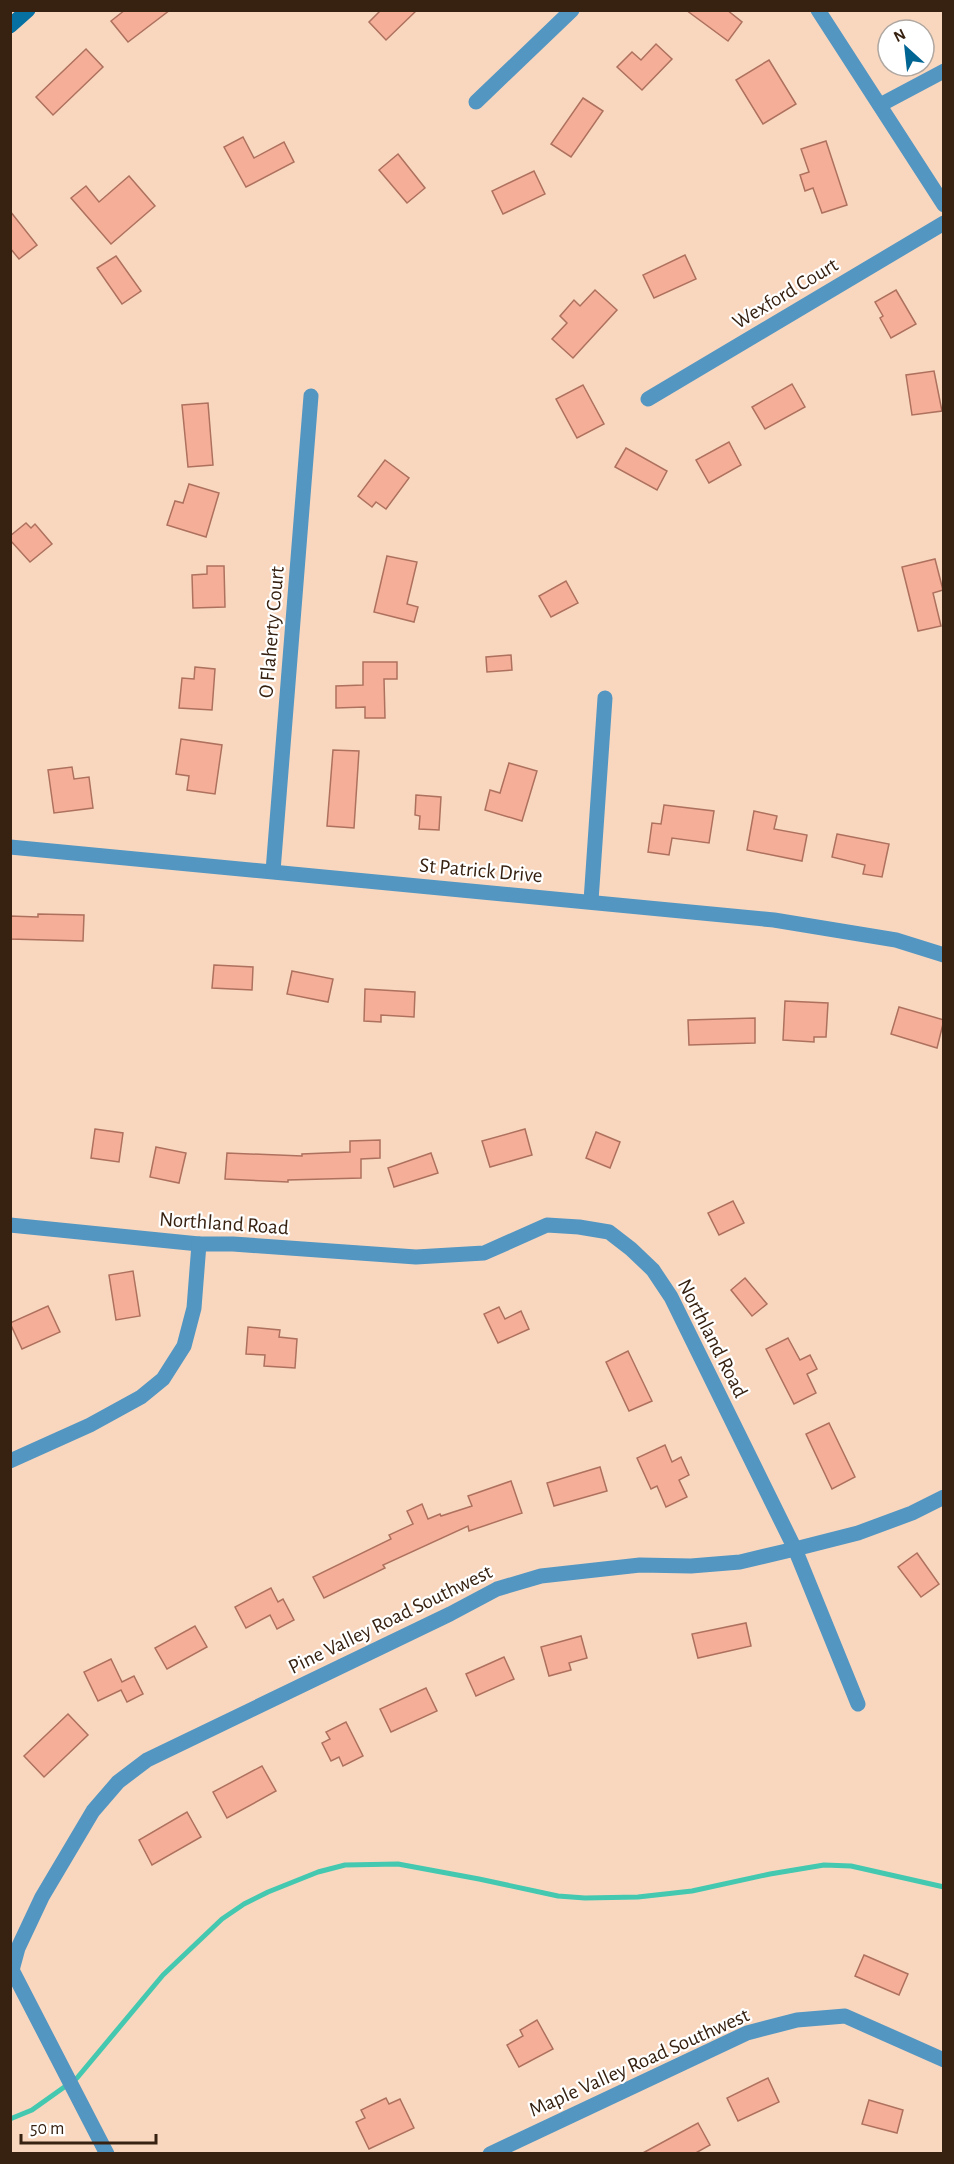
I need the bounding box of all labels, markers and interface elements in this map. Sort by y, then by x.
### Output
north arrow [876,18,936,78]
text: N [891,26,908,45]
street label: Wexford Court [729,254,842,333]
street label: O Flaherty Court [255,565,288,699]
street label: St Patrick Drive [419,855,543,886]
street label: Northland Road [158,1208,290,1239]
street label: Northland Road [674,1276,751,1401]
street label: Pine Valley Road Southwest [285,1561,496,1678]
street label: Maple Valley Road Southwest [526,2004,753,2121]
scale bar [21,2107,156,2145]
text: 50 m [30,2120,64,2138]

